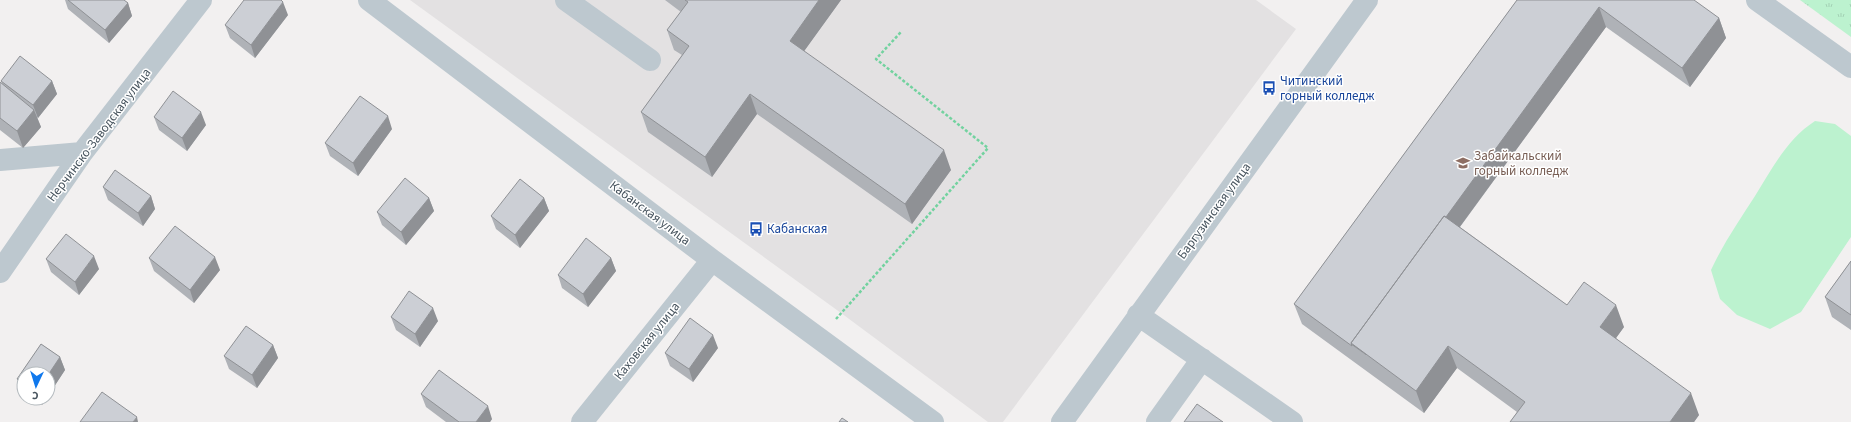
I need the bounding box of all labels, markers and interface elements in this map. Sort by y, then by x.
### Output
street label: Нерчинско-Заводская улица [43,65,155,205]
place label: Читинский горный колледж [1280,72,1375,105]
bus stop icon: Читинский горный колледж [1261,80,1277,96]
place label: Забайкальский горный колледж [1474,147,1569,180]
school or university icon: Забайкальский горный колледж [1455,155,1471,171]
street label: Баргузинская улица [1173,159,1255,263]
street label: Кабанская улица [606,177,694,249]
place label: Кабанская [767,220,827,238]
bus stop icon: Кабанская [748,221,764,237]
street label: Каховская улица [610,298,684,384]
north arrow [16,366,56,406]
text: С [31,388,39,403]

